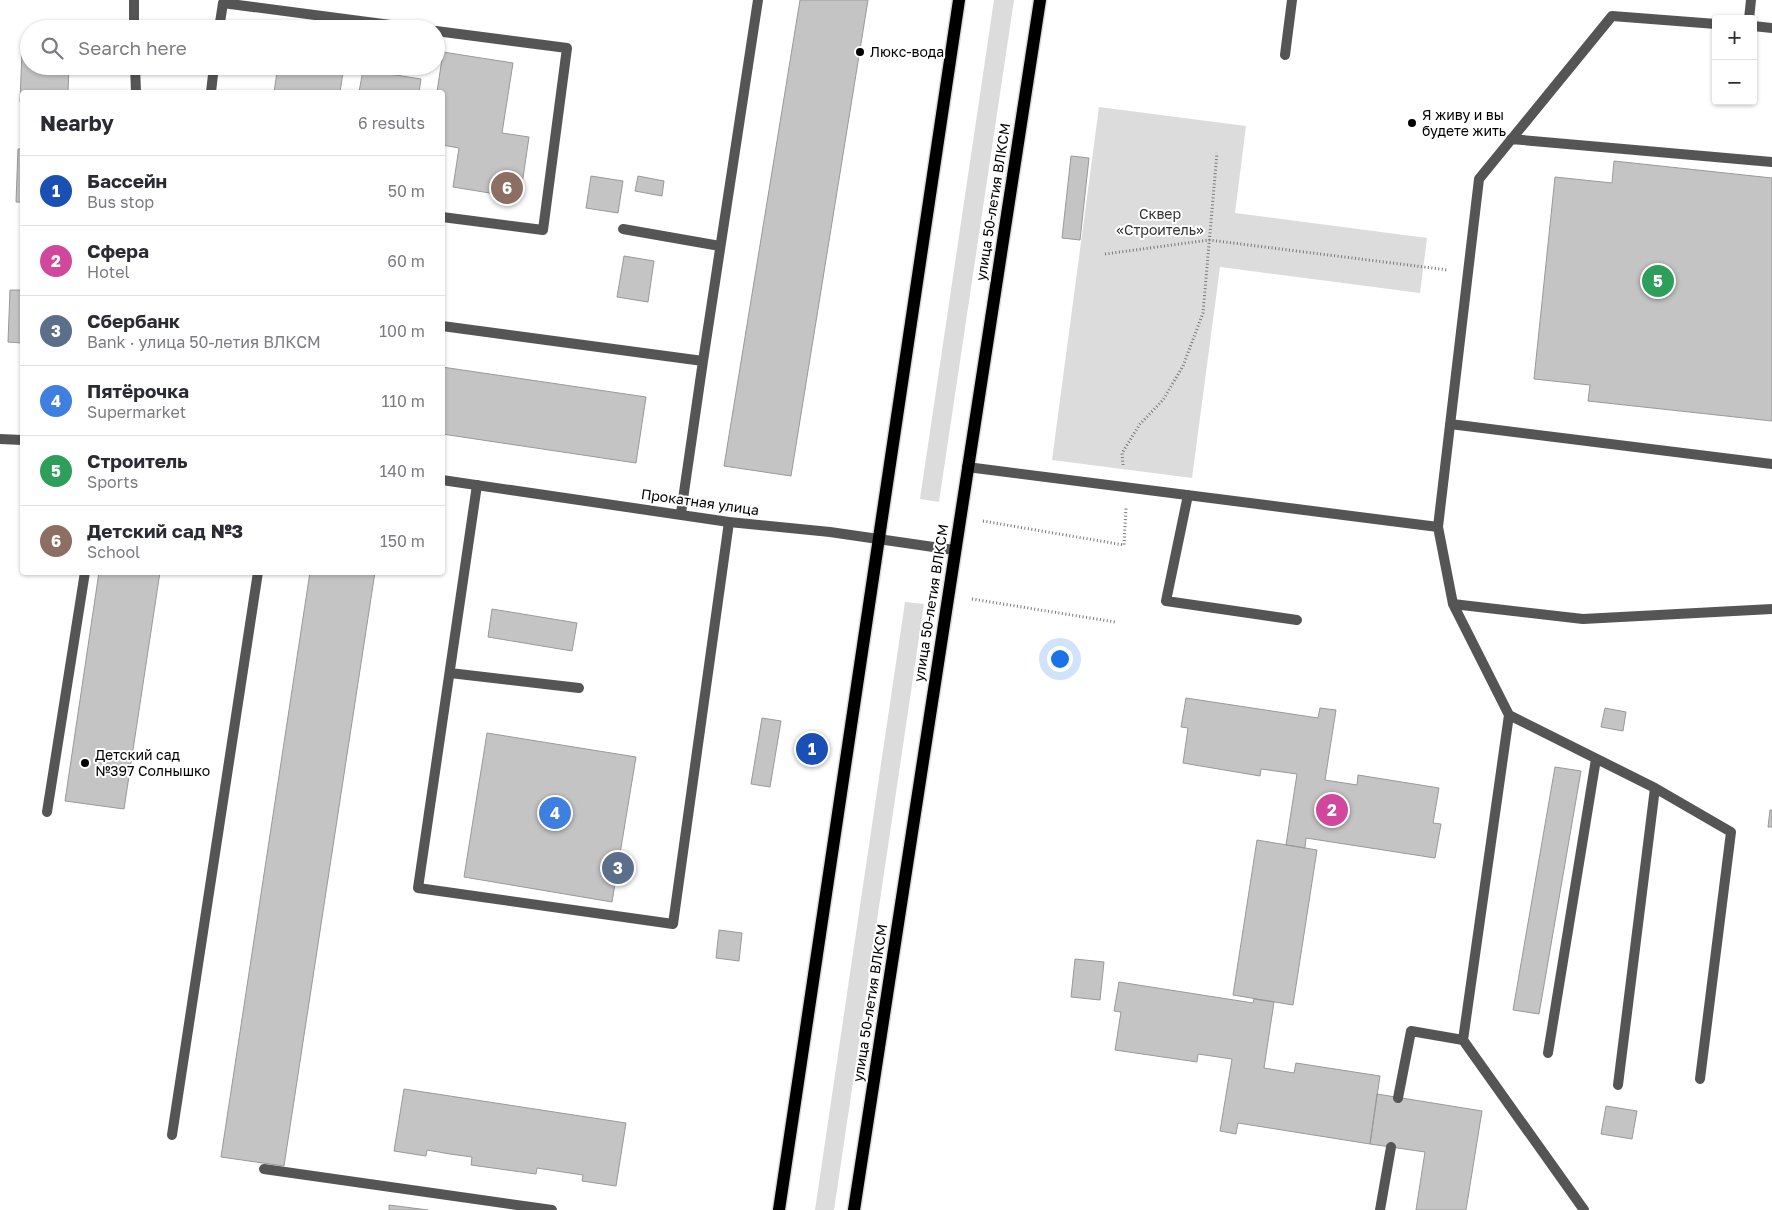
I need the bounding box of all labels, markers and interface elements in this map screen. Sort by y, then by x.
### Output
map controls [1712,15,1757,105]
button: + [1712,15,1757,60]
search box [20,20,445,75]
icon: search [38,34,66,62]
text: Search here [78,36,187,59]
place label: Люкс-вода [870,43,944,60]
marker: Люкс-вода [854,46,866,58]
button: − [1712,60,1757,105]
place label: Я живу и вы будете жить [1422,106,1506,139]
text: Nearby [40,110,114,136]
text: 6 results [358,113,425,133]
marker: Я живу и вы будете жить [1406,117,1418,129]
street label: улица 50-летия ВЛКСМ [972,122,1013,282]
text: Бассейн [87,169,167,192]
pin: 6 [491,169,523,207]
text: 1 [52,181,60,201]
text: 50 m [388,181,425,201]
text: Bus stop [87,192,154,212]
park label: Сквер «Cтроитель» [1116,205,1204,238]
text: Сфера [87,239,149,262]
text: 2 [51,251,61,271]
text: 60 m [387,251,425,271]
text: Hotel [87,262,130,282]
pin: 5 [1642,262,1674,300]
text: Сбербанк [87,309,180,332]
text: 3 [51,321,61,341]
text: 100 m [379,321,425,341]
text: Bank · улица 50-летия ВЛКСМ [87,332,321,352]
text: Пятёрочка [87,379,189,402]
text: 4 [51,391,61,411]
text: 110 m [381,391,425,411]
text: Supermarket [87,402,186,422]
text: Cтроитель [87,449,188,472]
text: 5 [51,461,61,481]
text: 140 m [379,461,425,481]
text: Sports [87,472,138,492]
street label: Прокатная улица [640,485,760,518]
text: Детский сад №3 [87,519,243,542]
street label: улица 50-летия ВЛКСМ [910,523,951,683]
text: 6 [51,531,61,551]
text: 150 m [380,531,425,551]
text: School [87,542,140,562]
your location [1047,646,1073,672]
pin: 1 [796,730,828,768]
place label: Детский сад №397 Солнышко [95,746,210,779]
marker: Детский сад №397 Солнышко [79,757,91,769]
pin: 2 [1316,791,1348,829]
pin: 4 [539,794,571,832]
pin: 3 [602,849,634,887]
street label: улица 50-летия ВЛКСМ [849,923,890,1083]

